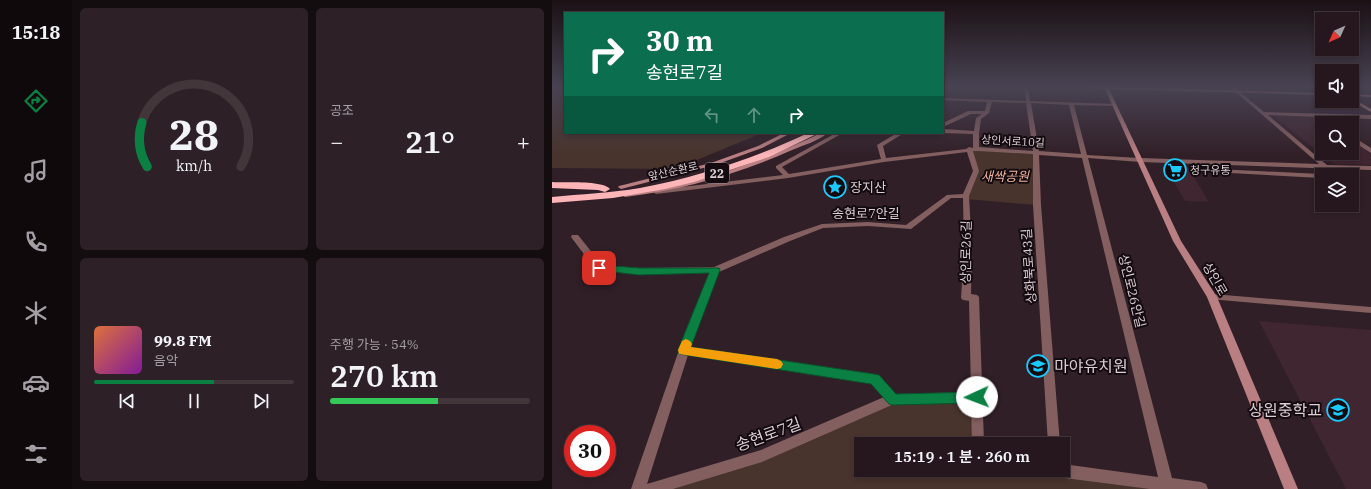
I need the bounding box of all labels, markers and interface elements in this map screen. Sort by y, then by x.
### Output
north arrow [1315,12,1359,56]
map controls [1315,12,1359,212]
text: 15:18 [12,21,60,44]
text: 30 m [646,22,713,59]
icon: right [580,28,632,80]
text: 송현로7길 [646,61,723,84]
button: sound [1315,64,1359,108]
icon: directions [22,87,50,115]
text: 공조 [330,102,354,119]
icon: left [701,104,723,126]
icon: ahead [743,104,765,126]
icon: right [785,104,807,126]
text: 28 [169,107,219,161]
button: search [1315,116,1359,160]
text: 21° [405,122,455,161]
text: − [330,127,343,156]
text: + [517,127,530,156]
street label: 상인서로10길 [981,132,1045,150]
text: km/h [176,155,212,174]
icon: music [22,157,50,185]
supermarket icon: 청구유통 [1162,157,1188,183]
street label: 앞산순환로 [647,158,699,184]
road number: 22 [705,163,729,183]
place label: 청구유통 [1190,163,1230,177]
park label: 새싹공원 [981,168,1030,185]
button: layers [1315,168,1359,212]
place icon: 장지산 [822,174,848,200]
place label: 장지산 [850,179,886,196]
street label: 송현로7안길 [832,205,900,222]
street label: 상인로26길 [957,220,975,284]
icon: phone [22,228,50,256]
street label: 상화북로43길 [1018,228,1040,304]
pin [582,251,616,285]
street label: 상인로26안길 [1115,252,1149,330]
icon: arrive [588,257,610,279]
street label: 상인로 [1199,259,1231,299]
icon: climate [22,299,50,327]
text: 99.8 FM [154,331,212,350]
text: 주행 가능 · 54% [330,336,419,353]
text: 음악 [154,352,178,369]
school or university icon: 마야유치원 [1025,353,1051,379]
text: 270 km [330,356,438,395]
place label: 마야유치원 [1054,356,1128,376]
icon: car [22,369,50,397]
position arrow [956,376,998,418]
icon: previous [116,390,138,412]
icon: pause [183,390,205,412]
icon: next [250,390,272,412]
school or university icon: 상원중학교 [1325,397,1351,423]
place label: 상원중학교 [1248,400,1322,420]
street label: 송현로7길 [732,413,804,455]
speed limit sign: 30 [564,425,616,477]
icon: filters [22,440,50,468]
text: 15:19 · 1 분 · 260 m [894,447,1030,466]

